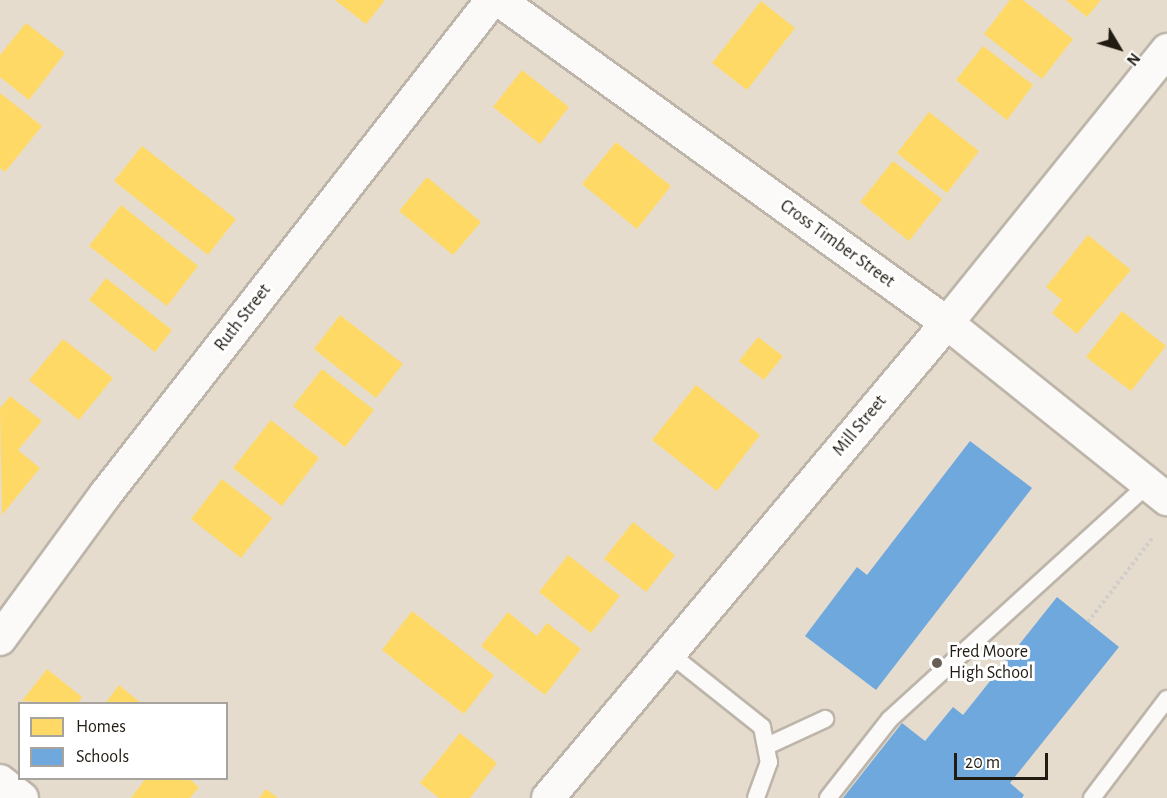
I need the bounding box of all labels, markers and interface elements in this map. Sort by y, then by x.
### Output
north arrow [1089,18,1149,78]
text: N [1123,50,1143,68]
street label: Cross Timber Street [776,195,898,293]
street label: Ruth Street [210,280,276,356]
street label: Mill Street [828,391,892,461]
place label: Fred Moore High School [949,642,1033,684]
marker: Fred Moore High School [930,656,944,670]
legend [18,702,228,780]
text: Homes [76,718,126,736]
scale bar [957,741,1052,779]
text: Schools [76,748,129,766]
text: 20 m [965,754,1000,772]

